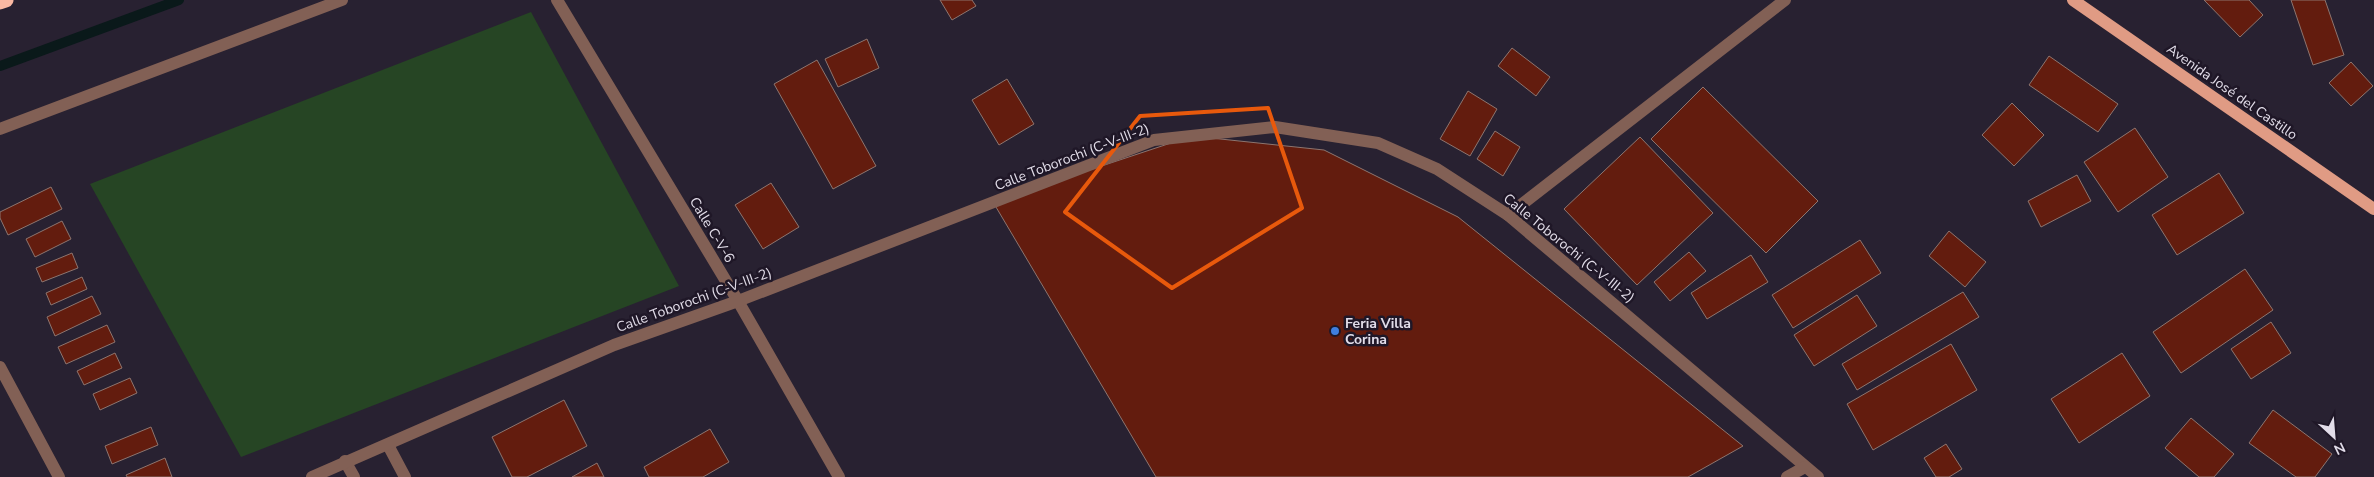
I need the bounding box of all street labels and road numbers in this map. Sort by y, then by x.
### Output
street label: Avenida José del Castillo [2163,40,2301,145]
street label: Calle Toborochi (C-V-III-2) [992,119,1152,195]
street label: Calle Toborochi (C-V-III-2) [1499,189,1639,307]
street label: Calle C-V-6 [685,194,739,266]
street label: Calle Toborochi (C-V-III-2) [614,263,774,337]

